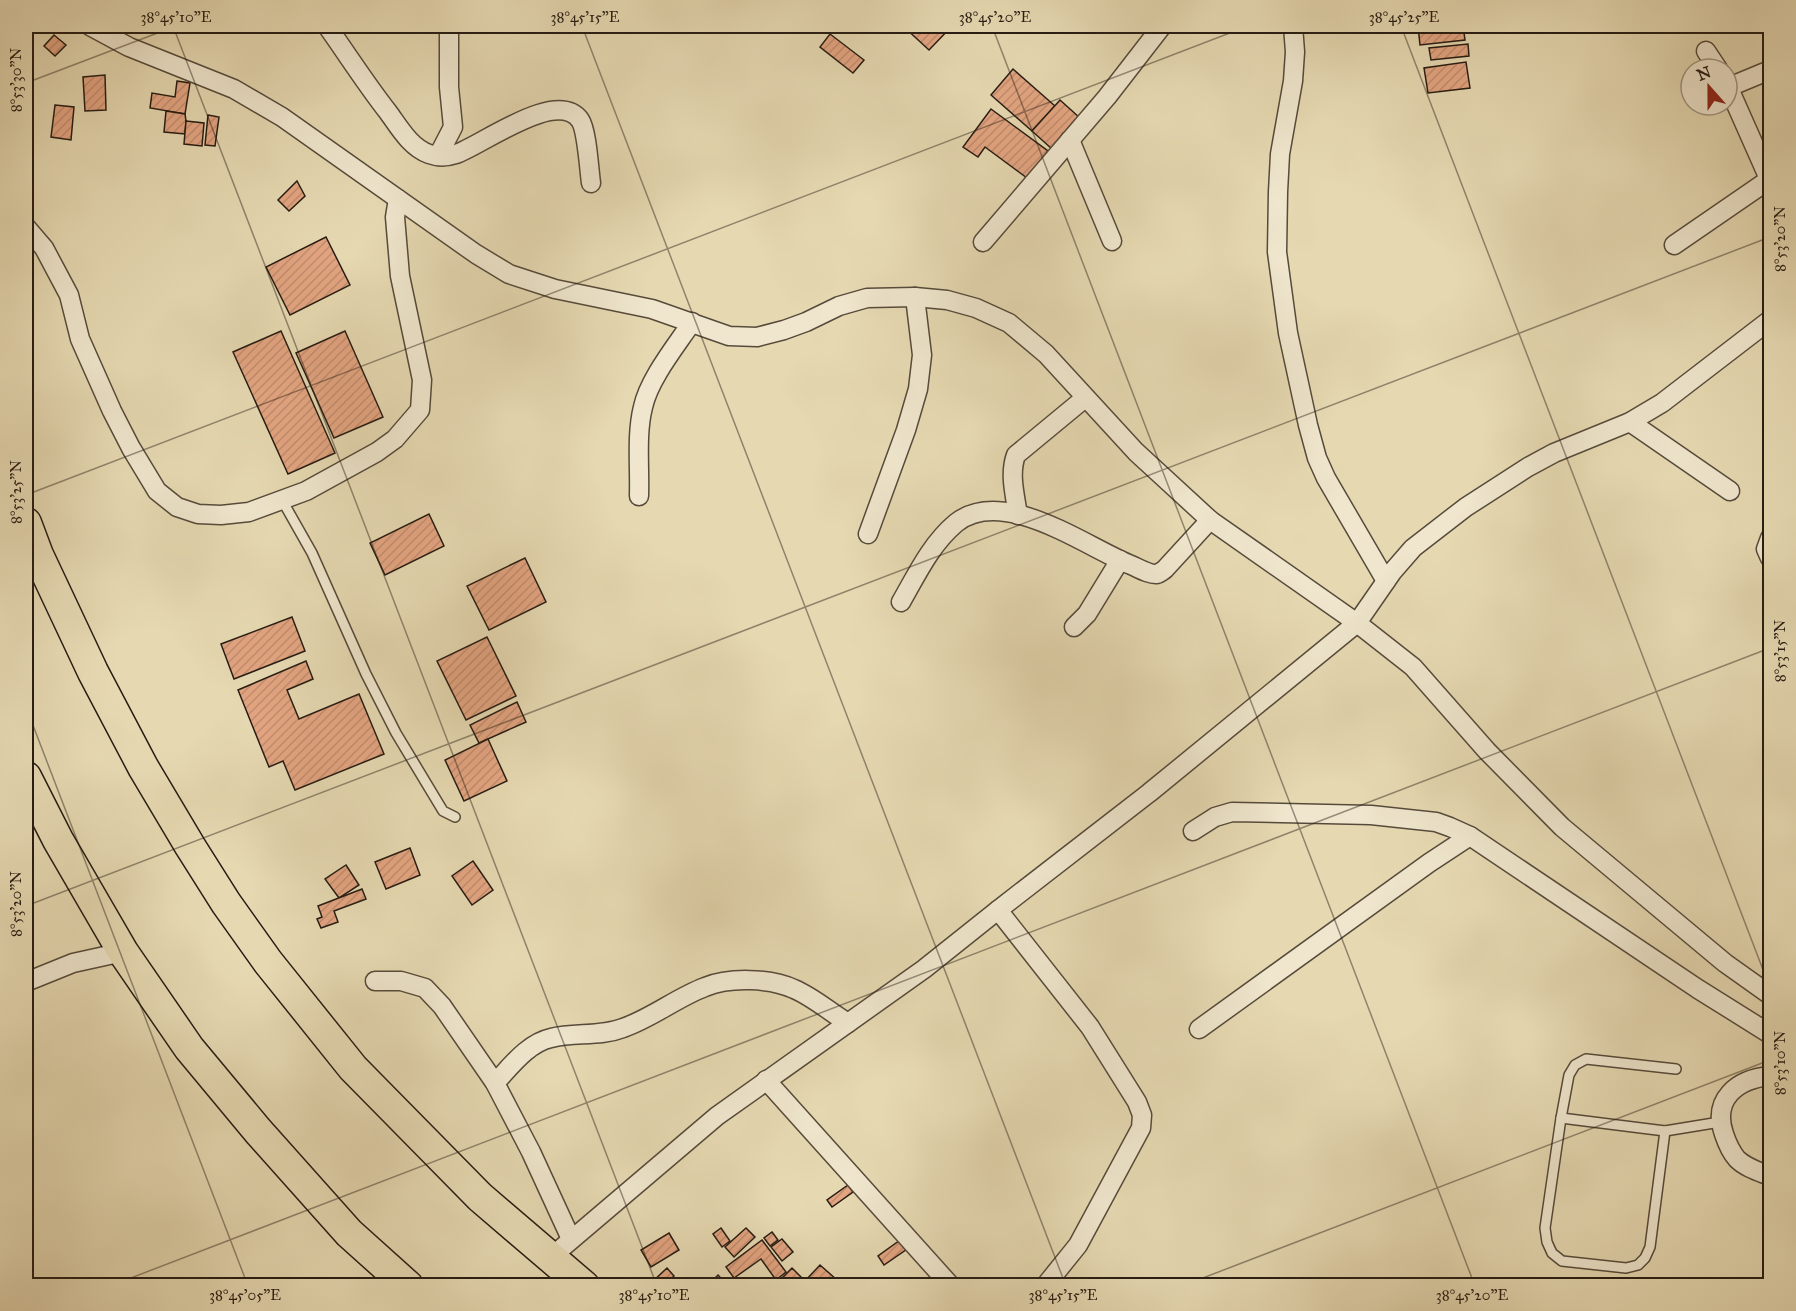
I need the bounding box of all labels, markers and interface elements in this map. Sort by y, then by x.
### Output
text: 38°45'10"E [141,8,212,26]
text: 38°45'15"E [551,8,620,26]
text: 38°45'20"E [959,8,1031,26]
text: 38°45'25"E [1369,8,1439,26]
text: 8°53'30"N [7,47,25,112]
north arrow [1679,57,1739,117]
text: N [1694,62,1714,85]
text: 8°53'20"N [1771,206,1789,272]
text: 8°53'25"N [7,460,25,524]
text: 8°53'15"N [1771,619,1789,682]
text: 8°53'20"N [7,871,25,937]
text: 8°53'10"N [1771,1031,1789,1095]
text: 38°45'05"E [209,1286,281,1304]
text: 38°45'10"E [619,1286,690,1304]
text: 38°45'15"E [1029,1286,1098,1304]
text: 38°45'20"E [1436,1286,1508,1304]

